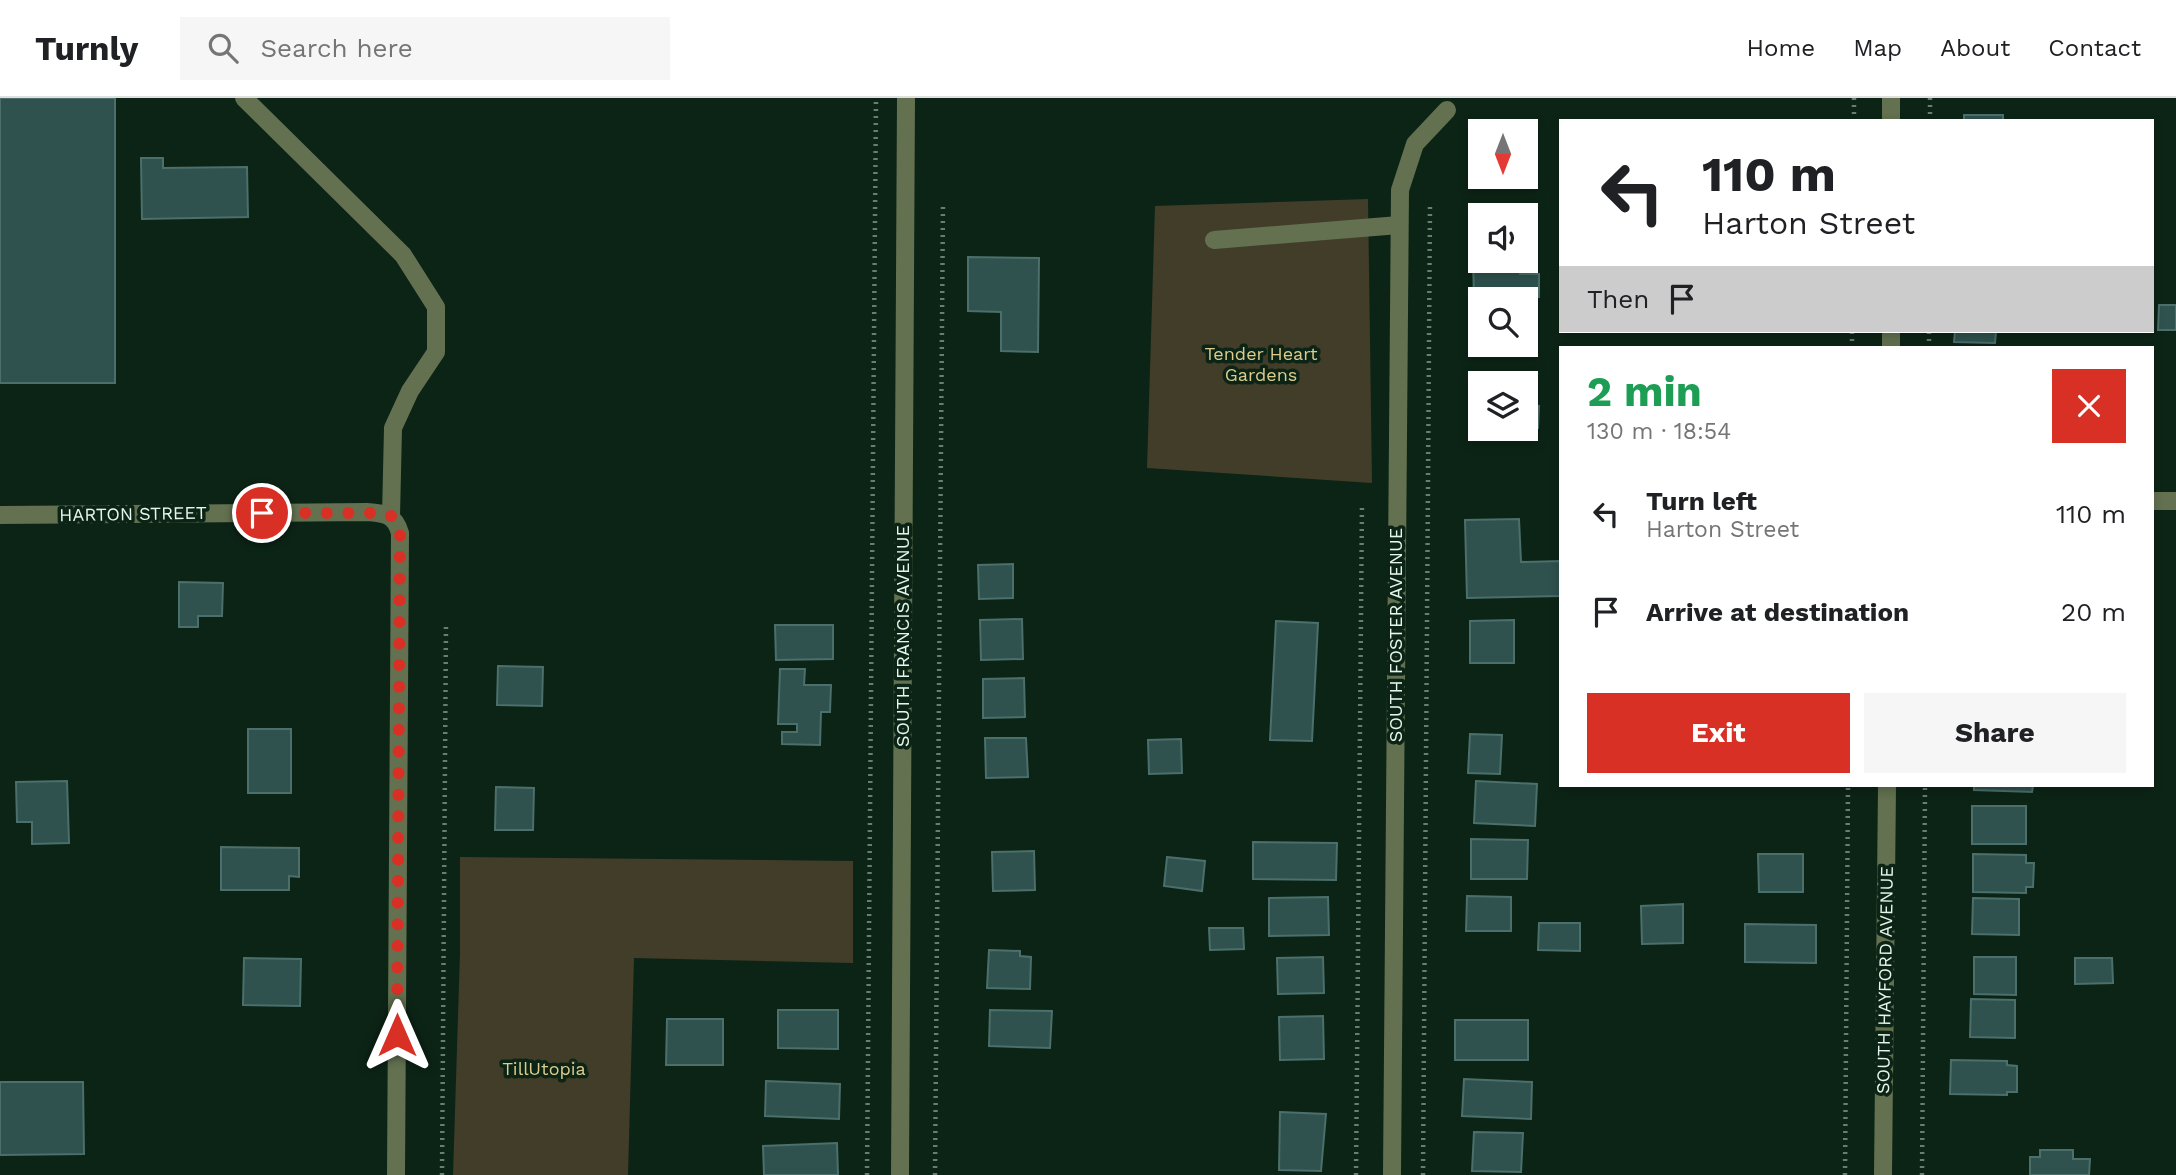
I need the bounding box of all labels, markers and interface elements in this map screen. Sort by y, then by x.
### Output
search box [180,17,670,80]
text: Turnly [35,29,138,68]
icon: search [204,29,242,67]
text: Search here [260,33,413,63]
text: Home [1747,34,1815,62]
text: Map [1853,34,1902,62]
text: About [1940,34,2010,62]
text: Contact [2048,34,2141,62]
north arrow [1468,119,1538,189]
map controls [1468,119,1538,441]
text: 110 m [1702,145,1836,203]
icon: left [1587,147,1678,238]
button: sound [1468,203,1538,273]
text: Harton Street [1702,204,1915,242]
icon: arrive [1663,280,1701,318]
text: Then [1587,284,1649,314]
button: search [1468,287,1538,357]
park label: Tender Heart Gardens [1204,343,1318,385]
text: 2 min [1587,367,1702,416]
button: close [2052,369,2126,443]
button: layers [1468,371,1538,441]
text: 130 m · 18:54 [1587,418,1731,445]
pin [232,483,292,543]
text: Turn left [1646,486,1757,516]
icon: arrive [243,494,281,532]
icon: left [1587,495,1625,533]
text: 110 m [2056,499,2126,529]
street label: HARTON STREET [59,502,207,525]
text: Harton Street [1646,516,1799,543]
street label: SOUTH FRANCIS AVENUE [892,525,913,747]
street label: SOUTH FOSTER AVENUE [1385,528,1406,742]
icon: arrive [1587,593,1625,631]
text: Arrive at destination [1646,597,1909,627]
text: 20 m [2061,597,2126,627]
button: Exit [1587,693,1850,773]
button: Share [1864,693,2126,773]
street label: SOUTH HAYFORD AVENUE [1872,866,1897,1094]
position arrow [360,998,434,1072]
park label: TillUtopia [502,1058,586,1079]

